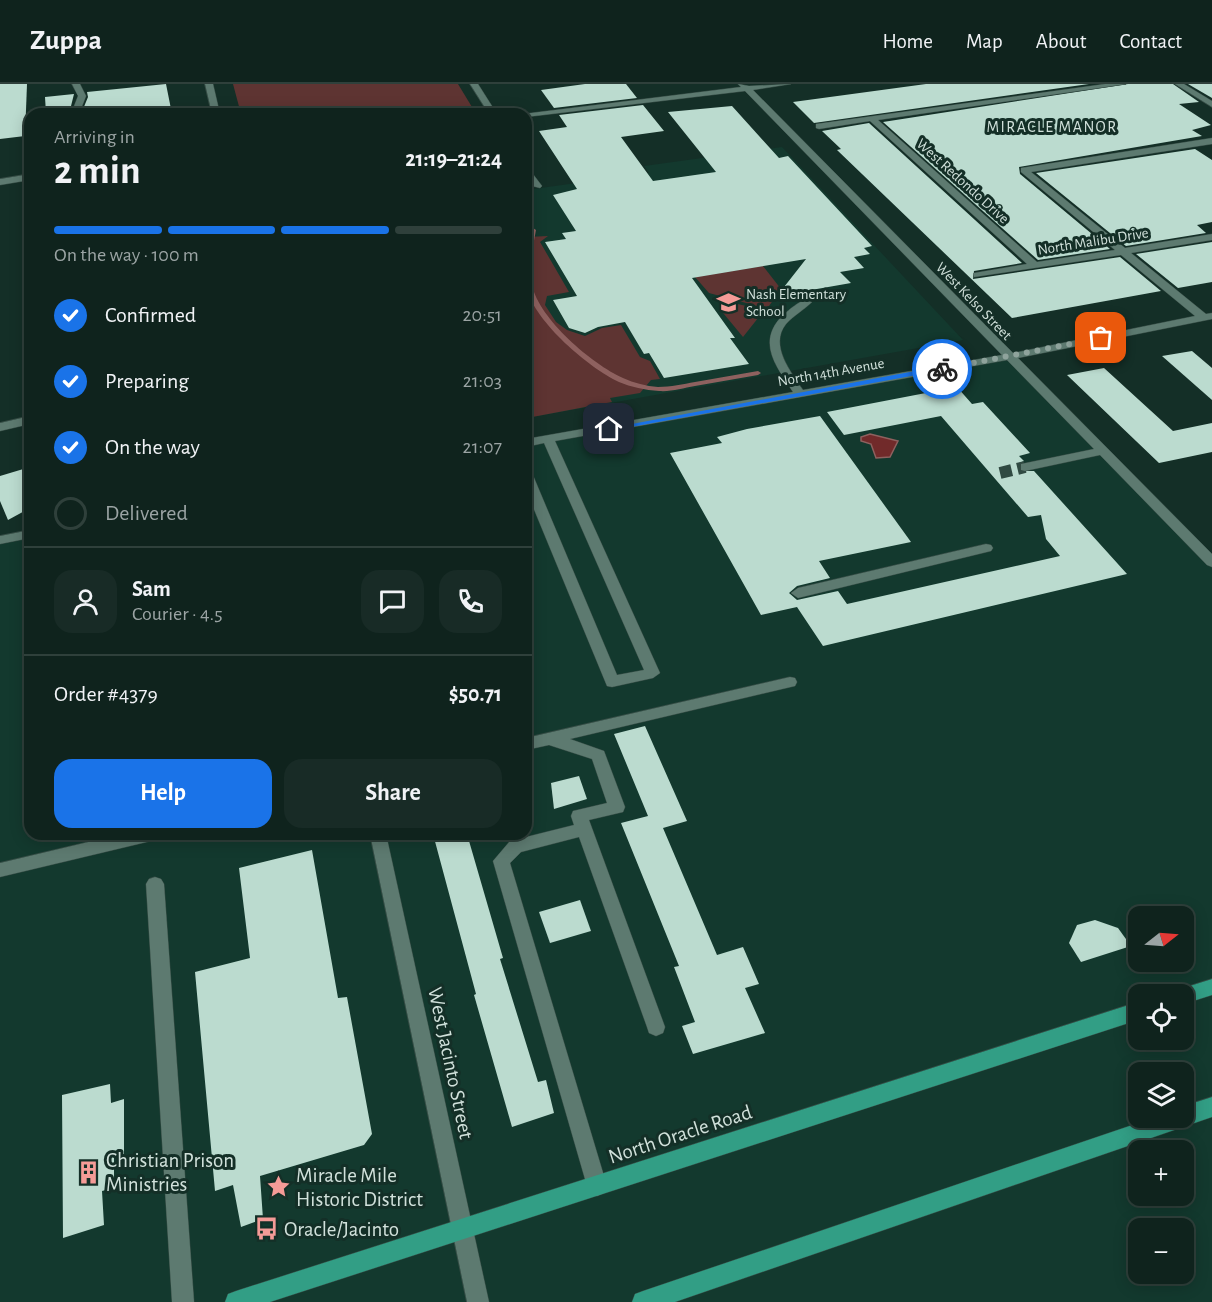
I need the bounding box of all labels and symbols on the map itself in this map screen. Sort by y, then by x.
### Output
district label: MIRACLE MANOR [986,119,1118,135]
street label: West Redondo Drive [914,136,1012,227]
street label: North Malibu Drive [1037,225,1150,258]
street label: West Kelso Street [933,260,1014,343]
place label: Nash Elementary School [746,287,847,319]
school or university icon: Nash Elementary School [715,290,741,316]
pin [1075,312,1126,363]
courier [912,339,972,399]
street label: North 14th Avenue [776,356,886,389]
pin [583,403,634,454]
north arrow [1128,906,1194,972]
street label: West Jacinto Street [424,985,477,1141]
street label: North Oracle Road [606,1101,755,1168]
place label: Christian Prison Ministries [106,1150,234,1195]
building icon: Christian Prison Ministries [75,1159,101,1185]
place label: Miracle Mile Historic District [296,1165,423,1210]
place icon: Miracle Mile Historic District [265,1174,291,1200]
bus stop icon: Oracle/Jacinto [253,1216,279,1242]
place label: Oracle/Jacinto [284,1219,399,1240]

